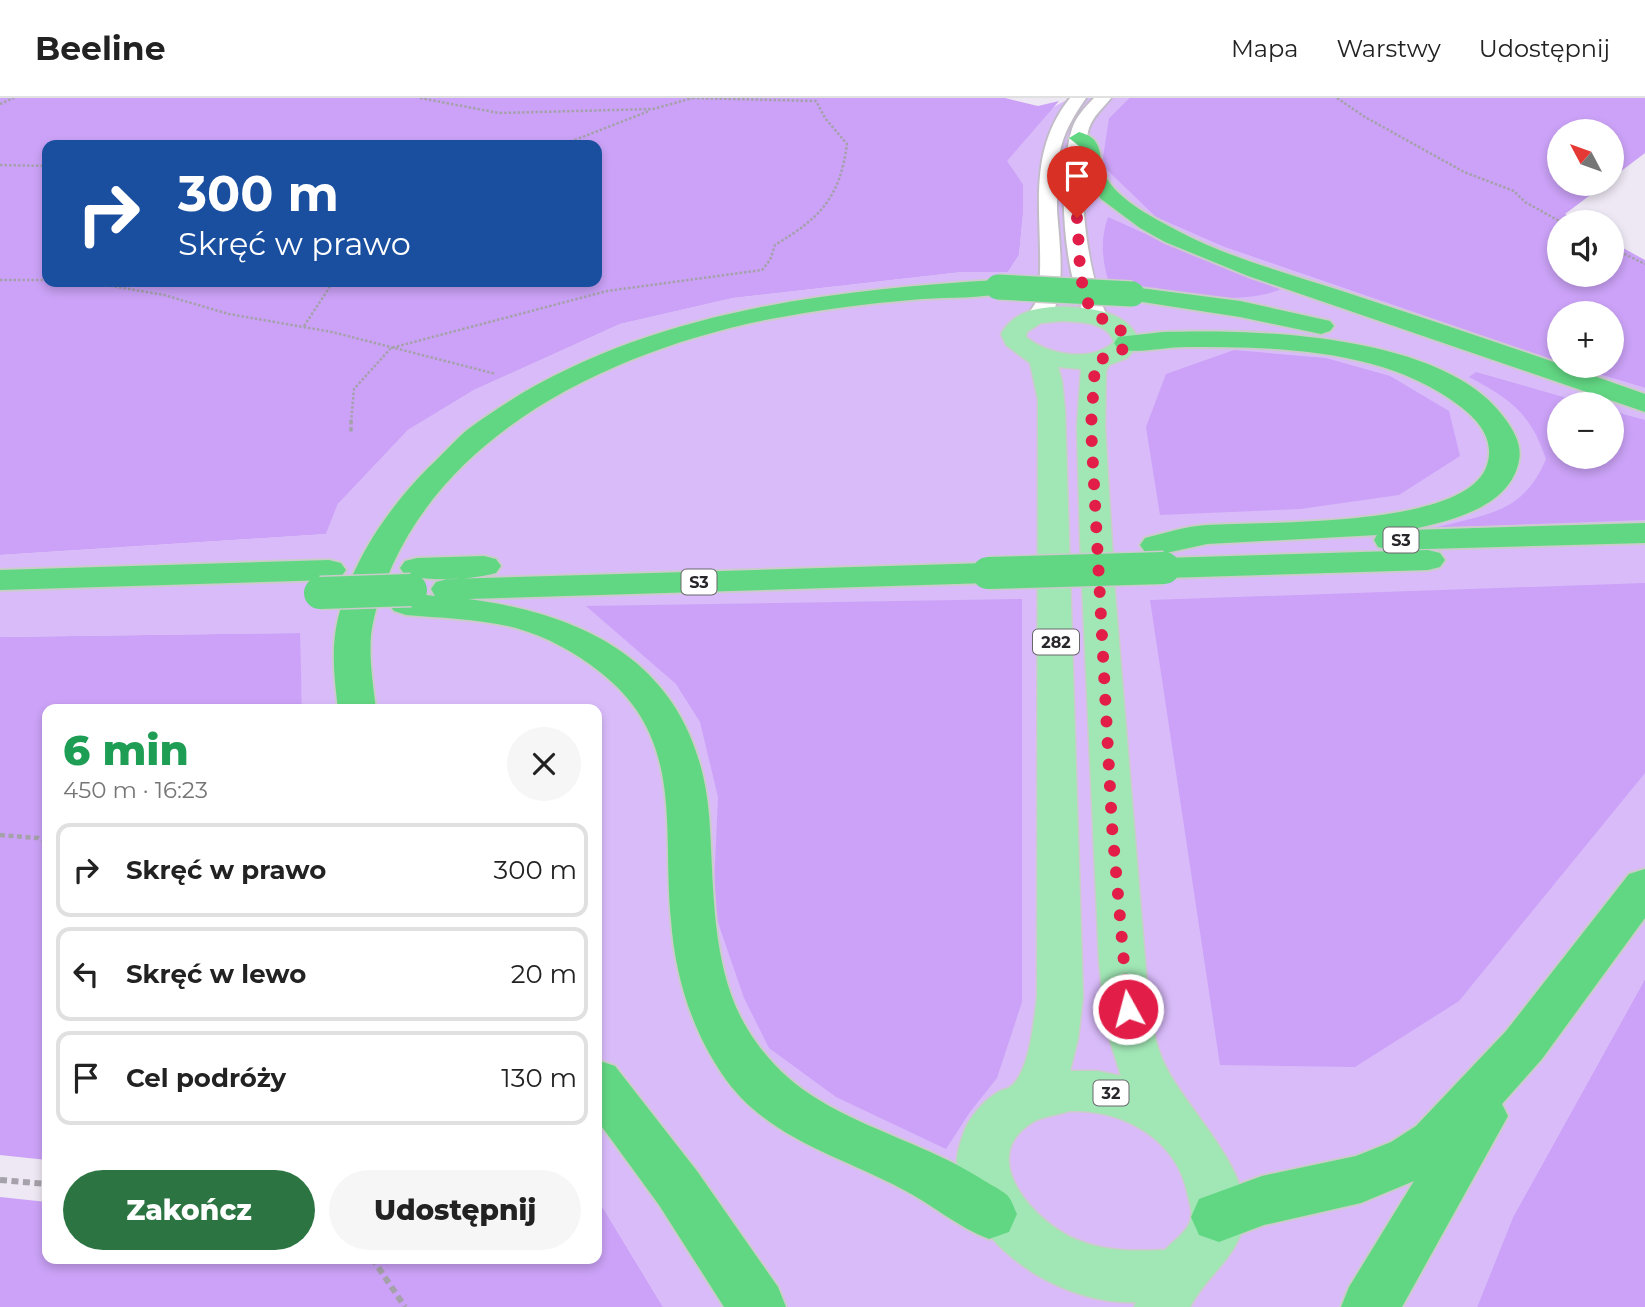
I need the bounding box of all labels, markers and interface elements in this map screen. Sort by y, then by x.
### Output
text: Beeline [35,28,166,68]
text: Mapa [1231,34,1298,63]
text: Warstwy [1336,34,1441,63]
text: Udostępnij [1479,34,1610,63]
north arrow [1547,119,1624,196]
map controls [1547,119,1624,469]
pin [1047,146,1107,218]
icon: arrive [1058,157,1096,195]
text: 300 m [178,164,339,223]
icon: right [63,168,154,259]
button: sound [1547,210,1624,287]
text: Skręć w prawo [178,224,411,263]
button: + [1547,301,1624,378]
button: − [1547,392,1624,469]
road number: S3 [1384,528,1418,552]
road number: S3 [682,569,716,594]
road number: 282 [1033,629,1079,654]
text: 6 min [63,724,189,776]
button: close [507,727,581,801]
text: 450 m · 16:23 [63,776,208,804]
icon: right [67,851,105,889]
text: Skręć w prawo [126,854,326,886]
text: 300 m [494,854,577,886]
icon: left [67,955,105,993]
text: Skręć w lewo [126,958,306,990]
text: 20 m [511,958,577,990]
position arrow [1091,972,1165,1046]
icon: arrive [67,1059,105,1097]
text: Cel podróży [126,1062,286,1094]
text: 130 m [501,1062,577,1094]
road number: 32 [1094,1080,1128,1105]
button: Zakończ [63,1170,315,1250]
button: Udostępnij [329,1170,581,1250]

